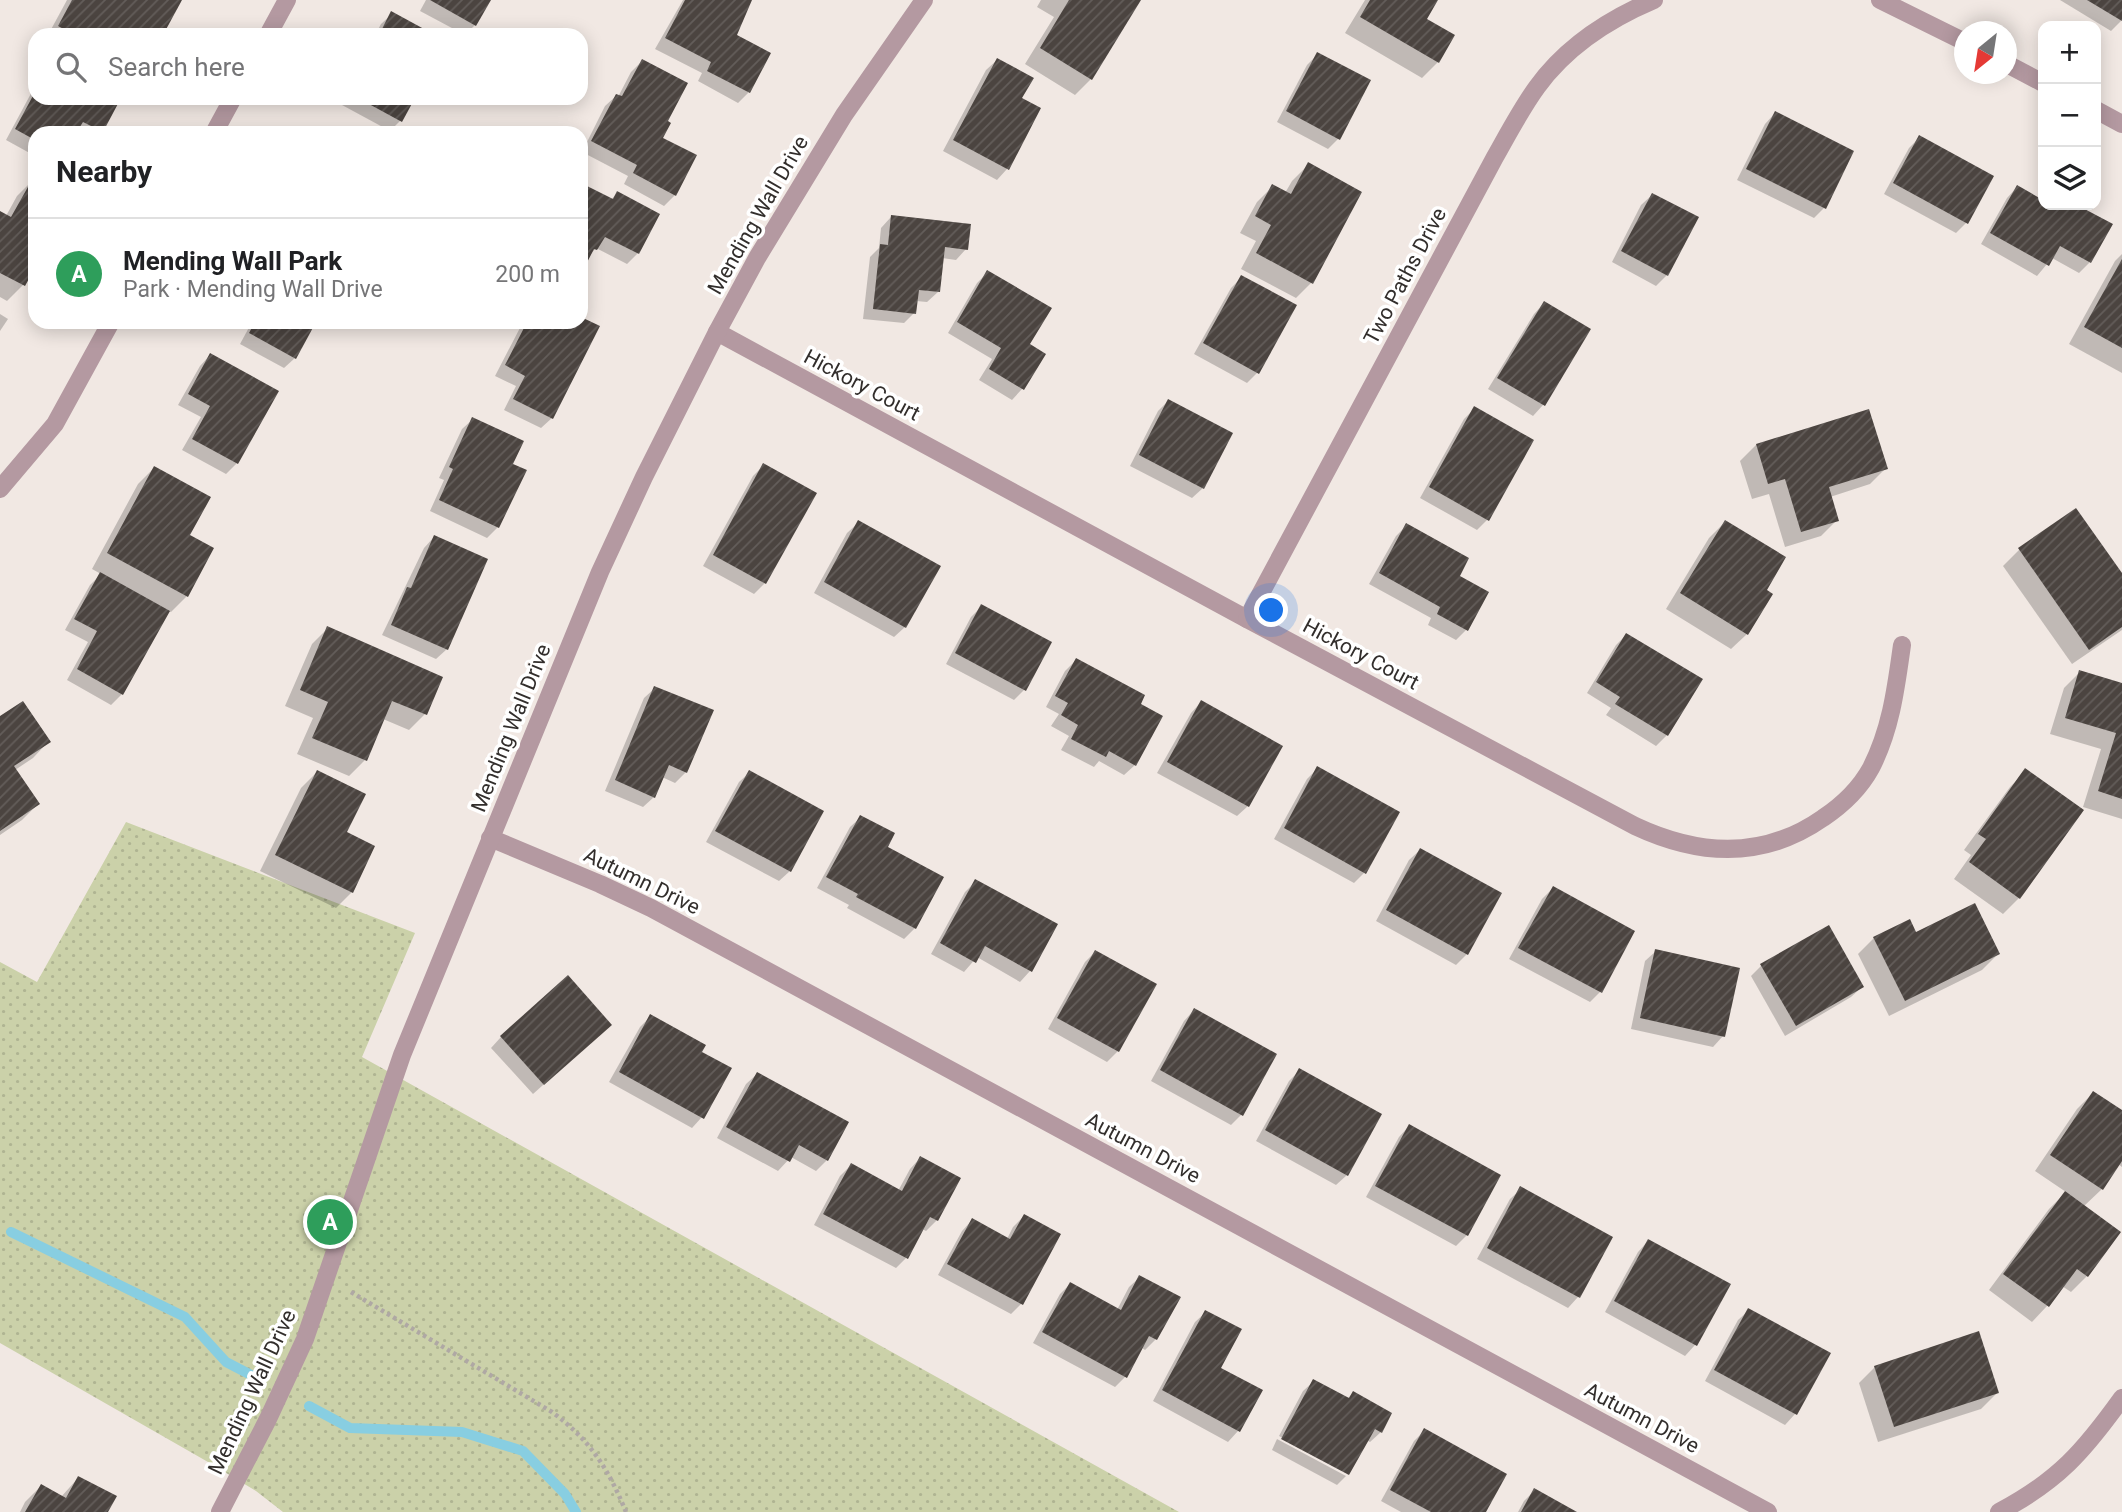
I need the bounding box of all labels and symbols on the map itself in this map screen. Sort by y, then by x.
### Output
north arrow [1954,21,2017,84]
street label: Mending Wall Drive [703,132,813,298]
street label: Two Paths Drive [1359,204,1451,348]
street label: Hickory Court [800,344,924,426]
your location [1254,593,1288,627]
street label: Hickory Court [1299,613,1423,695]
street label: Mending Wall Drive [466,641,556,815]
street label: Autumn Drive [580,843,704,919]
street label: Autumn Drive [1082,1108,1204,1188]
pin: A [307,1196,353,1248]
street label: Mending Wall Drive [203,1306,301,1478]
street label: Autumn Drive [1581,1378,1703,1458]

